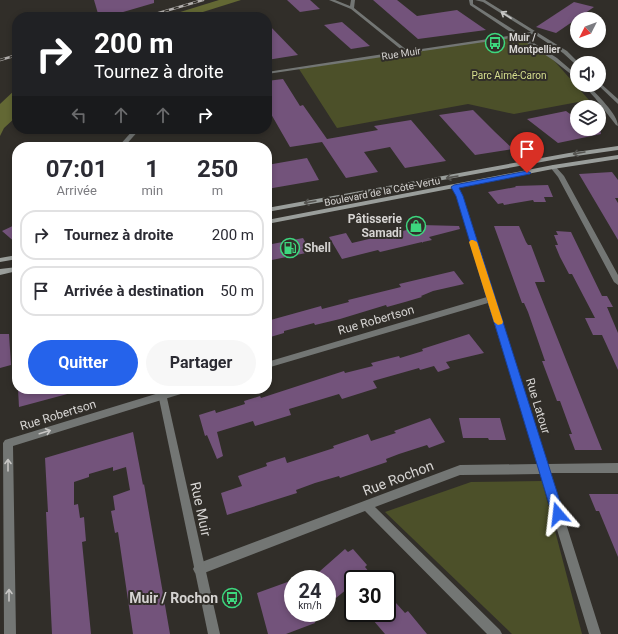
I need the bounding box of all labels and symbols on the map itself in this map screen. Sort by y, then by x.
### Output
one-way arrow [501,11,512,19]
north arrow [570,12,606,48]
bus stop icon: Muir / Montpellier [484,32,506,54]
place label: Muir / Montpellier [509,32,561,55]
street label: Rue Muir [381,45,422,62]
park label: Parc Aimé-Caron [472,70,546,81]
pin [510,132,544,173]
one-way arrow [573,149,586,157]
one-way arrow [446,174,459,182]
street label: Boulevard de la Côte-Vertu [323,175,441,208]
one-way arrow [304,199,317,207]
place label: Pâtisserie Samadi [348,212,403,240]
shop icon: Pâtisserie Samadi [405,215,427,237]
fuel station icon: Shell [279,237,301,259]
place label: Shell [304,241,331,255]
street label: Rue Robertson [336,302,416,338]
street label: Rue Latour [523,376,553,436]
street label: Rue Robertson [18,397,98,433]
one-way arrow [39,428,52,435]
street label: Rue Rochon [360,457,436,499]
one-way arrow [4,459,12,472]
street label: Rue Muir [187,480,215,538]
position arrow [537,493,579,535]
speed limit sign: 30 [344,570,396,622]
bus stop icon: Muir / Rochon [221,587,243,609]
one-way arrow [6,589,13,602]
place label: Muir / Rochon [129,590,218,606]

